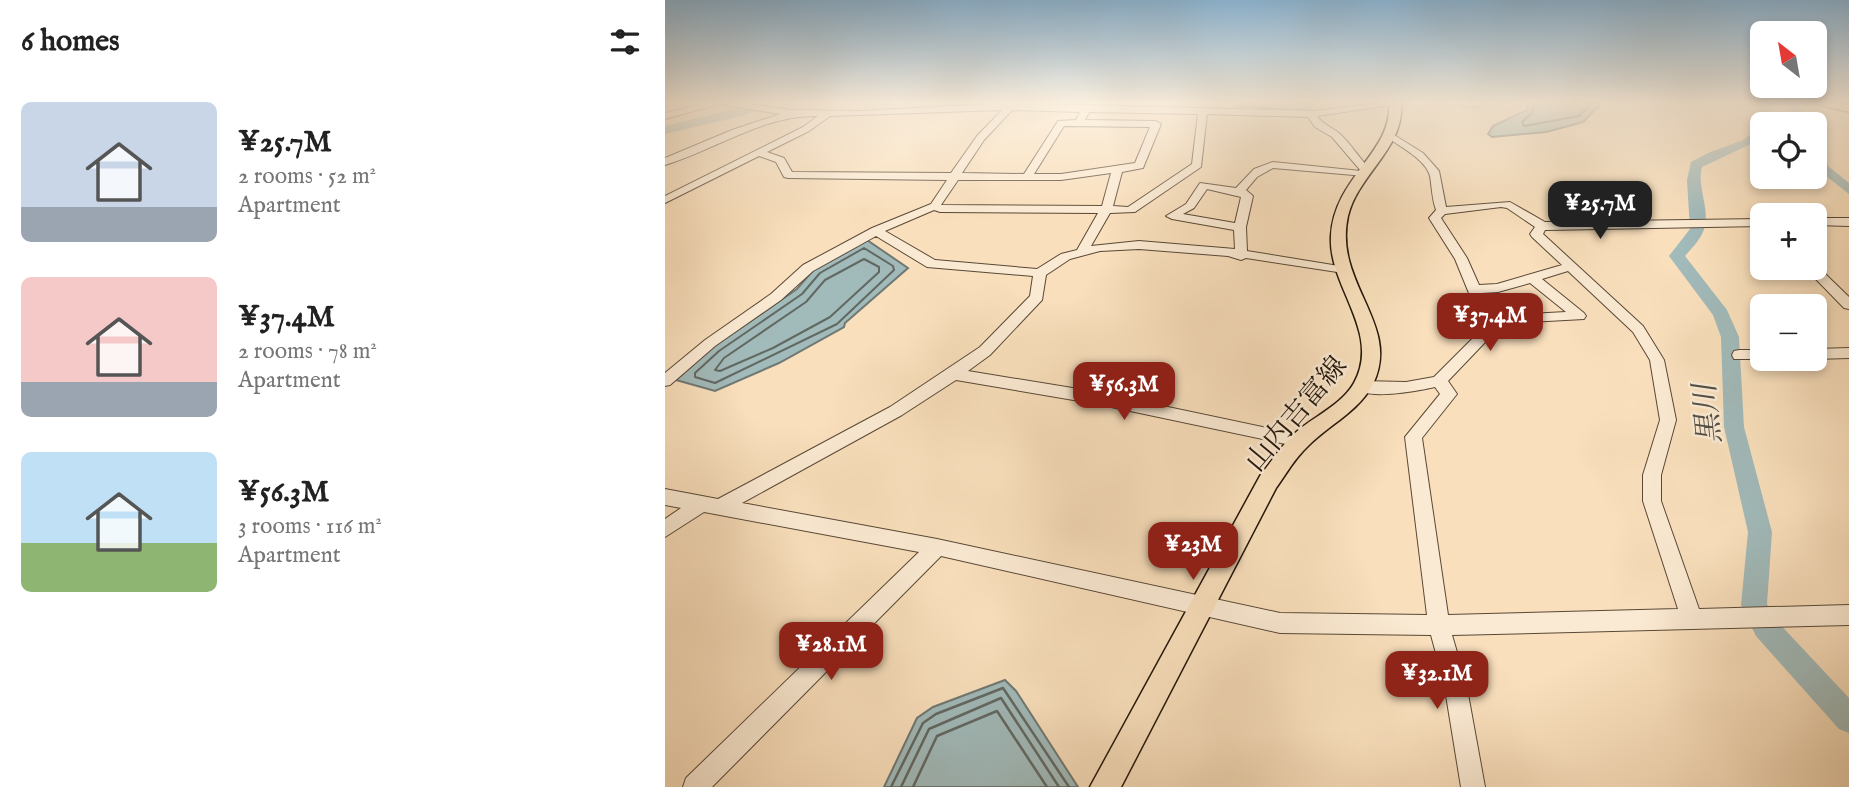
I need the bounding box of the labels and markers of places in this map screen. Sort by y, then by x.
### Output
pin: ¥25.7M [1543,182,1657,241]
pin: ¥37.4M [1433,294,1547,353]
pin: ¥56.3M [1067,362,1181,422]
pin: ¥23M [1152,522,1234,582]
pin: ¥28.1M [774,622,888,682]
pin: ¥32.1M [1380,652,1494,711]

